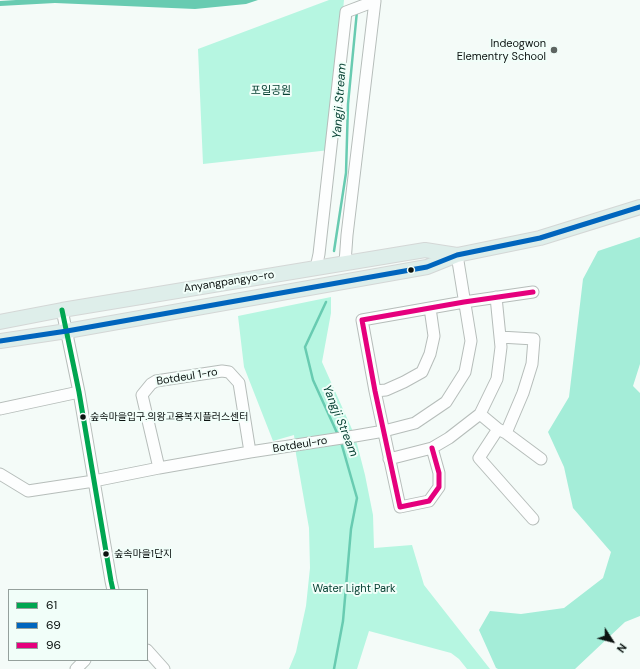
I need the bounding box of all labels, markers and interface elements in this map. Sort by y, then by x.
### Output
place label: Indeogwon Elementry School [457,37,546,63]
marker: Indeogwon Elementry School [549,45,559,55]
water label: Yangji Stream [330,63,350,139]
park label: 포일공원 [251,84,291,98]
unlabelled marker [406,265,416,275]
street label: Anyangpangyo-ro [183,268,275,296]
street label: Botdeul 1-ro [156,366,218,388]
water label: Yangji Stream [319,383,361,459]
place label: 숲속마을입구.의왕고용복지플러스센터 [90,411,248,423]
marker: 숲속마을입구.의왕고용복지플러스센터 [78,412,88,422]
street label: Botdeul-ro [272,434,328,456]
place label: 숲속마을1단지 [114,548,172,560]
marker: 숲속마을1단지 [101,549,111,559]
park label: Water Light Park [312,582,396,596]
legend [8,589,148,661]
text: 61 [46,597,57,613]
text: 69 [46,617,61,633]
north arrow [592,621,632,661]
text: 96 [46,637,61,653]
text: N [614,641,630,655]

